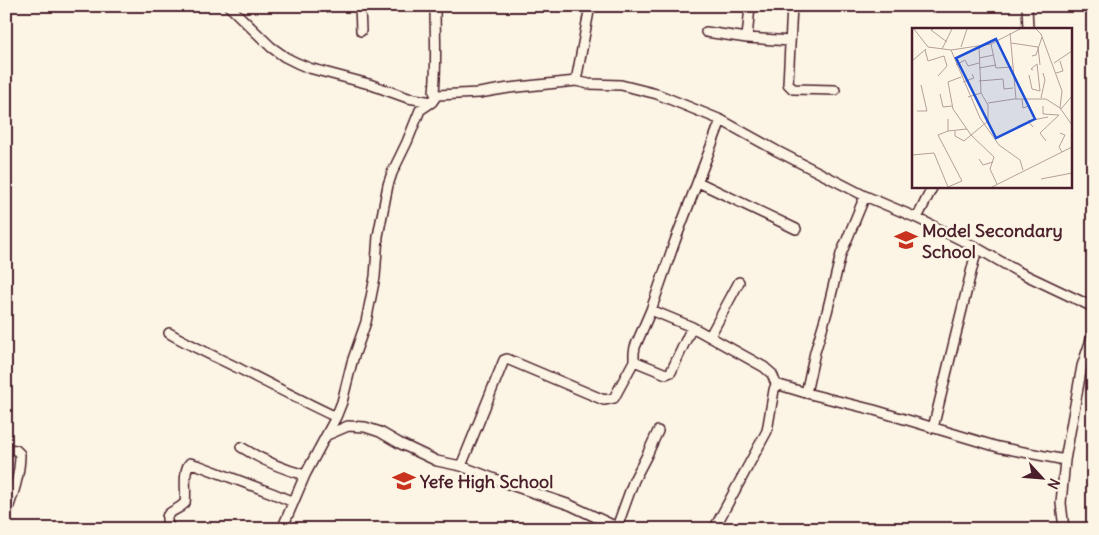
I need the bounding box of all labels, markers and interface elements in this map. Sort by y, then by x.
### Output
inset map [912,28,1072,188]
place label: Model Secondary School [922,219,1063,263]
school or university icon: Model Secondary School [893,227,919,253]
north arrow [1016,452,1066,502]
school or university icon: Yefe High School [391,468,417,494]
place label: Yefe High School [419,470,553,493]
text: N [1043,475,1064,492]

